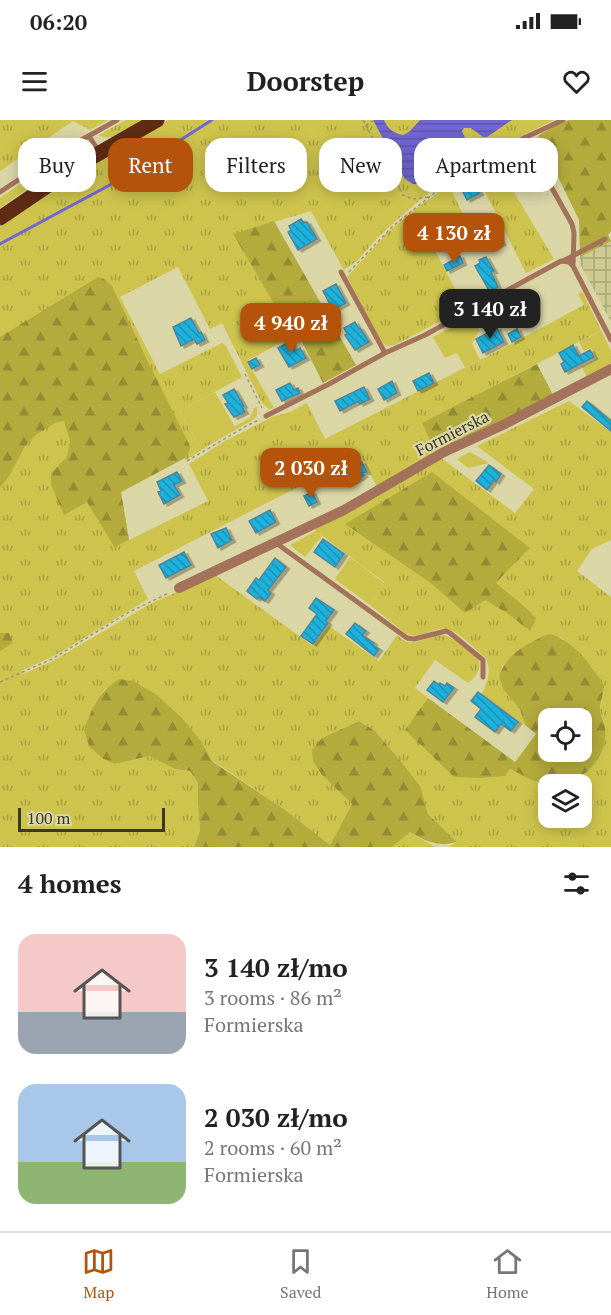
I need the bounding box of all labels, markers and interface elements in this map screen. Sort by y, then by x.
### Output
text: 06:20 [30,7,87,36]
text: Doorstep [247,63,364,99]
icon: menu [18,65,51,98]
icon: heart [560,65,593,98]
chip: Buy [18,138,96,192]
chip: Rent [108,138,193,192]
chip: Filters [205,138,307,192]
chip: New [319,138,402,192]
chip: Apartment [414,138,558,192]
pin: 4 130 zł [392,213,516,264]
text: 4 130 zł [417,219,491,246]
pin: 3 140 zł [428,289,552,340]
text: 3 140 zł [453,295,527,322]
pin: 4 940 zł [229,303,353,354]
text: 4 940 zł [254,309,328,336]
street label: Formierska [411,405,493,461]
pin: 2 030 zł [249,448,373,499]
text: 2 030 zł [274,454,348,481]
map controls [538,708,592,828]
button: locate [538,708,592,762]
button: layers [538,774,592,828]
scale bar [18,805,165,832]
text: 100 m [27,807,70,829]
text: 4 homes [18,866,122,900]
icon: filters [560,867,593,900]
text: 3 140 zł/mo [204,950,348,984]
icon: home [66,958,138,1030]
text: 3 rooms · 86 m² [204,984,342,1011]
text: Formierska [204,1011,304,1038]
text: 2 030 zł/mo [204,1100,348,1134]
icon: home [66,1108,138,1180]
text: 2 rooms · 60 m² [204,1134,342,1161]
text: Formierska [204,1161,304,1188]
tab: Map [82,1245,115,1303]
tab: Saved [280,1245,322,1303]
tab: Home [486,1245,529,1303]

